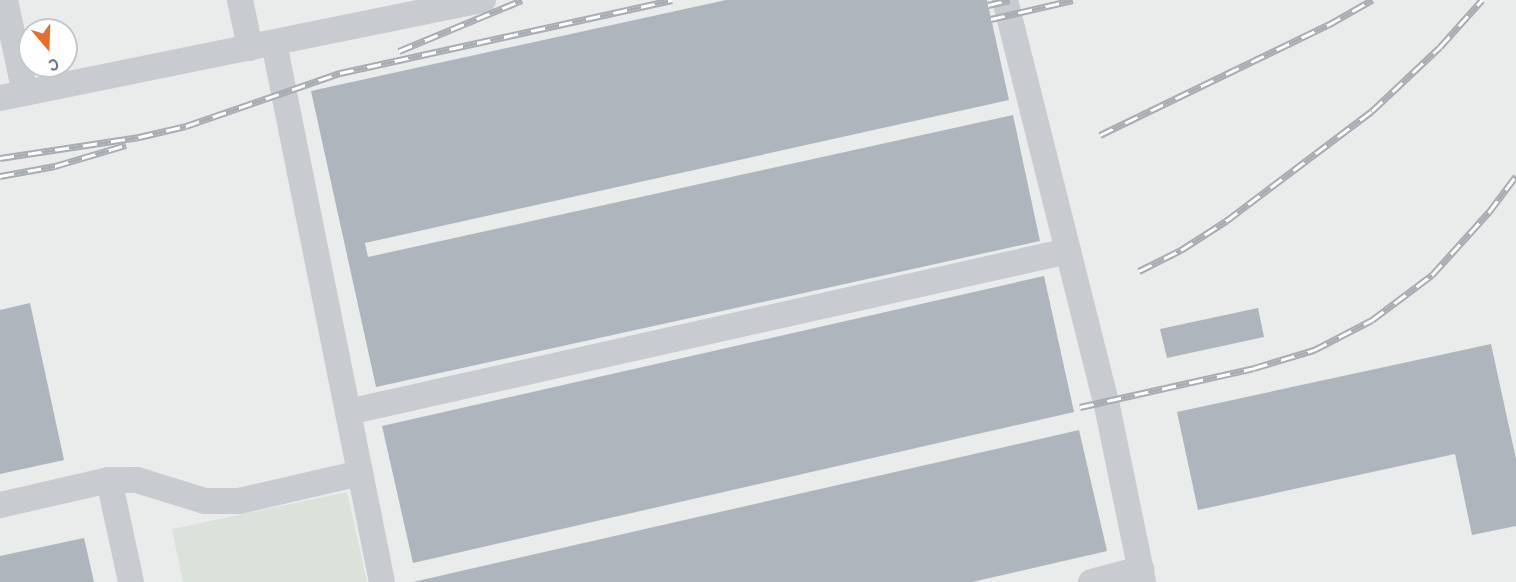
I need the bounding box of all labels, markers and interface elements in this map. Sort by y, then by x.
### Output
north arrow [18,18,78,78]
text: С [45,52,61,74]

